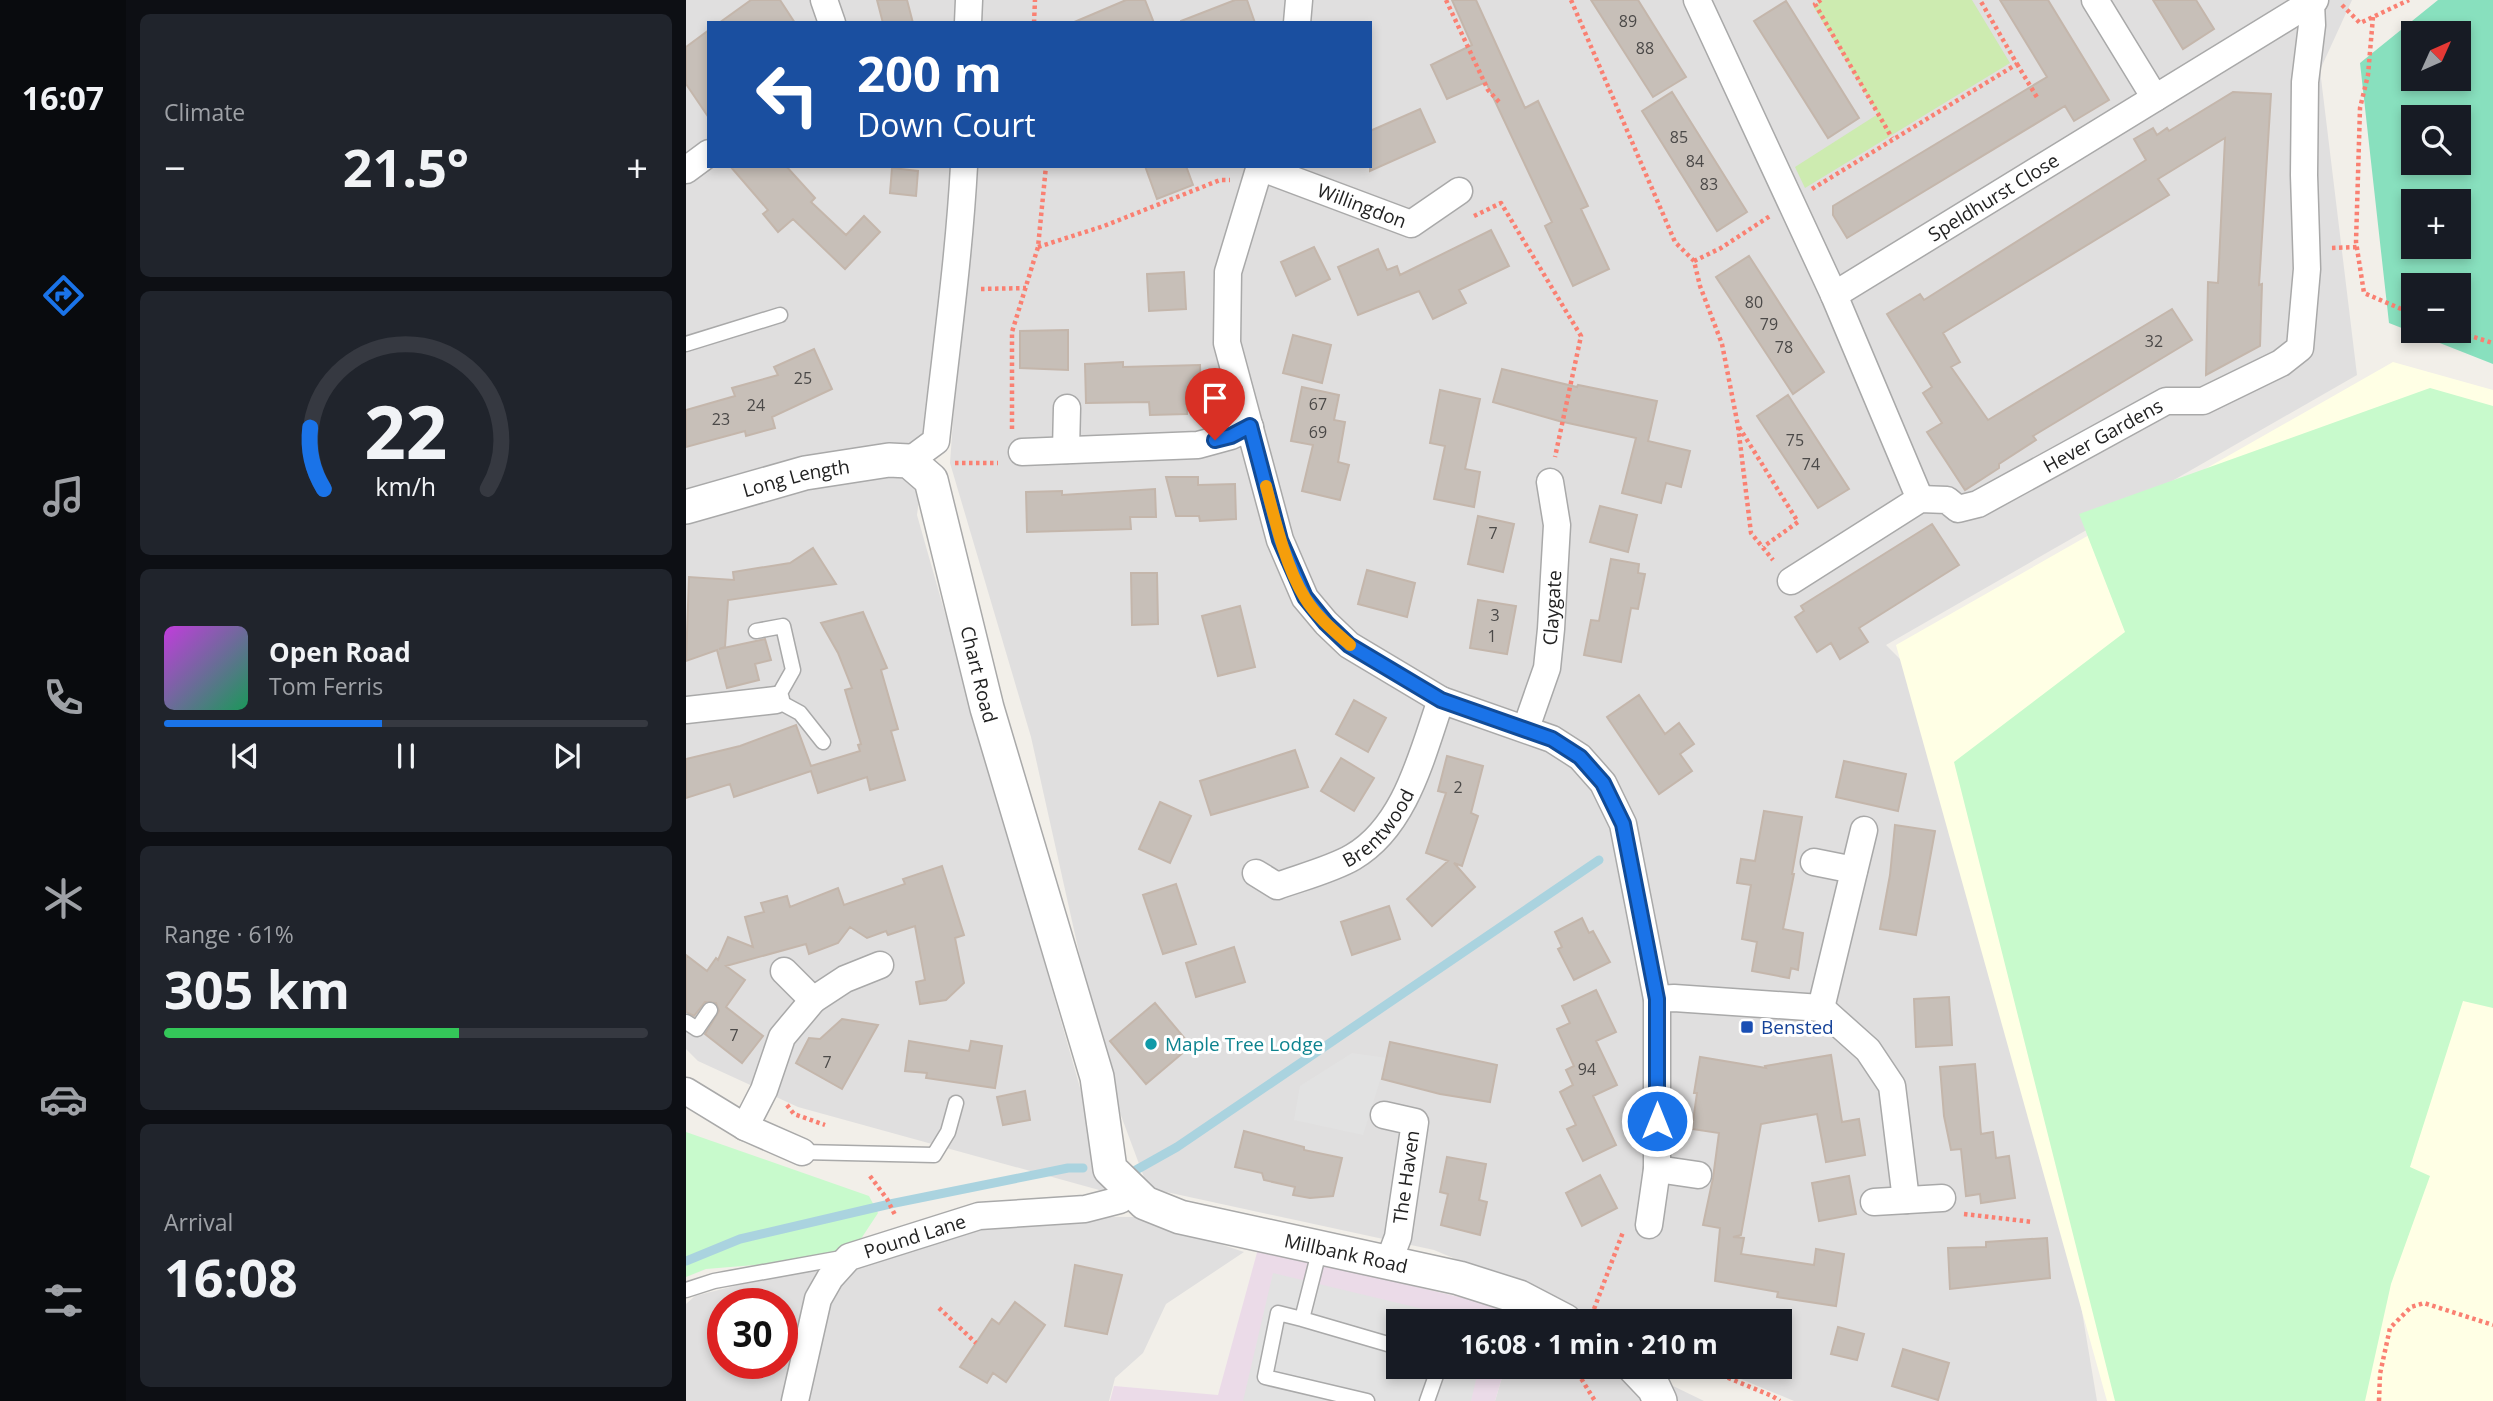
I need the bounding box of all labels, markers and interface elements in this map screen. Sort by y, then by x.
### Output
house number: 89 [1619,10,1637,32]
north arrow [2401,21,2471,91]
map controls [2401,21,2471,343]
house number: 88 [1636,37,1654,59]
text: 200 m [857,40,1002,106]
icon: left [742,49,833,140]
text: 16:07 [22,76,104,119]
text: Climate [164,96,245,128]
text: Down Court [857,103,1036,146]
button: search [2401,105,2471,175]
house number: 85 [1670,126,1688,148]
text: 21.5° [343,131,469,202]
text: − [164,141,186,193]
text: + [626,141,648,193]
street label: Speldhurst Close [1923,147,2064,247]
house number: 84 [1686,150,1704,172]
house number: 83 [1700,173,1718,195]
street label: Willingdon [1314,177,1410,234]
button: + [2401,189,2471,259]
icon: directions [39,271,88,320]
button: − [2401,273,2471,343]
house number: 80 [1745,291,1763,313]
house number: 79 [1760,313,1778,335]
house number: 32 [2145,330,2163,352]
house number: 78 [1775,336,1793,358]
house number: 25 [794,367,812,389]
pin [1185,368,1245,440]
icon: arrive [1196,379,1234,417]
text: 22 [364,382,448,481]
street label: Hever Gardens [2038,392,2167,479]
house number: 67 [1309,393,1327,415]
house number: 24 [747,394,765,416]
house number: 23 [712,408,730,430]
house number: 69 [1309,421,1327,443]
house number: 75 [1786,429,1804,451]
street label: Long Length [739,453,851,503]
house number: 74 [1802,453,1820,475]
text: km/h [376,469,436,503]
icon: music [39,472,88,521]
house number: 7 [1488,522,1498,544]
street label: Claygate [1536,570,1567,647]
house number: 3 [1490,604,1500,626]
street label: Chart Road [954,623,1004,726]
house number: 1 [1487,625,1497,647]
text: Open Road [269,634,411,670]
text: Tom Ferris [269,670,383,702]
icon: phone [39,673,88,722]
icon: previous [226,737,264,775]
icon: pause [387,737,425,775]
icon: next [548,737,586,775]
house number: 2 [1453,776,1463,798]
street label: Brentwood [1338,785,1420,873]
icon: climate [39,874,88,923]
text: Range · 61% [164,918,294,950]
text: 305 km [164,953,350,1024]
place label: Bensted [1761,1014,1834,1040]
marker: Bensted [1739,1019,1755,1035]
house number: 7 [729,1024,739,1046]
place label: Maple Tree Lodge [1165,1031,1323,1057]
marker: Maple Tree Lodge [1143,1036,1159,1052]
house number: 7 [822,1051,832,1073]
house number: 94 [1578,1058,1596,1080]
icon: car [39,1075,88,1124]
position arrow [1620,1084,1694,1158]
street label: The Haven [1387,1129,1425,1225]
text: Arrival [164,1206,233,1238]
street label: Pound Lane [860,1208,969,1265]
street label: Millbank Road [1282,1227,1410,1279]
text: 16:08 [164,1241,298,1312]
icon: filters [39,1276,88,1325]
speed limit sign: 30 [707,1288,798,1379]
text: 16:08 · 1 min · 210 m [1460,1326,1718,1362]

